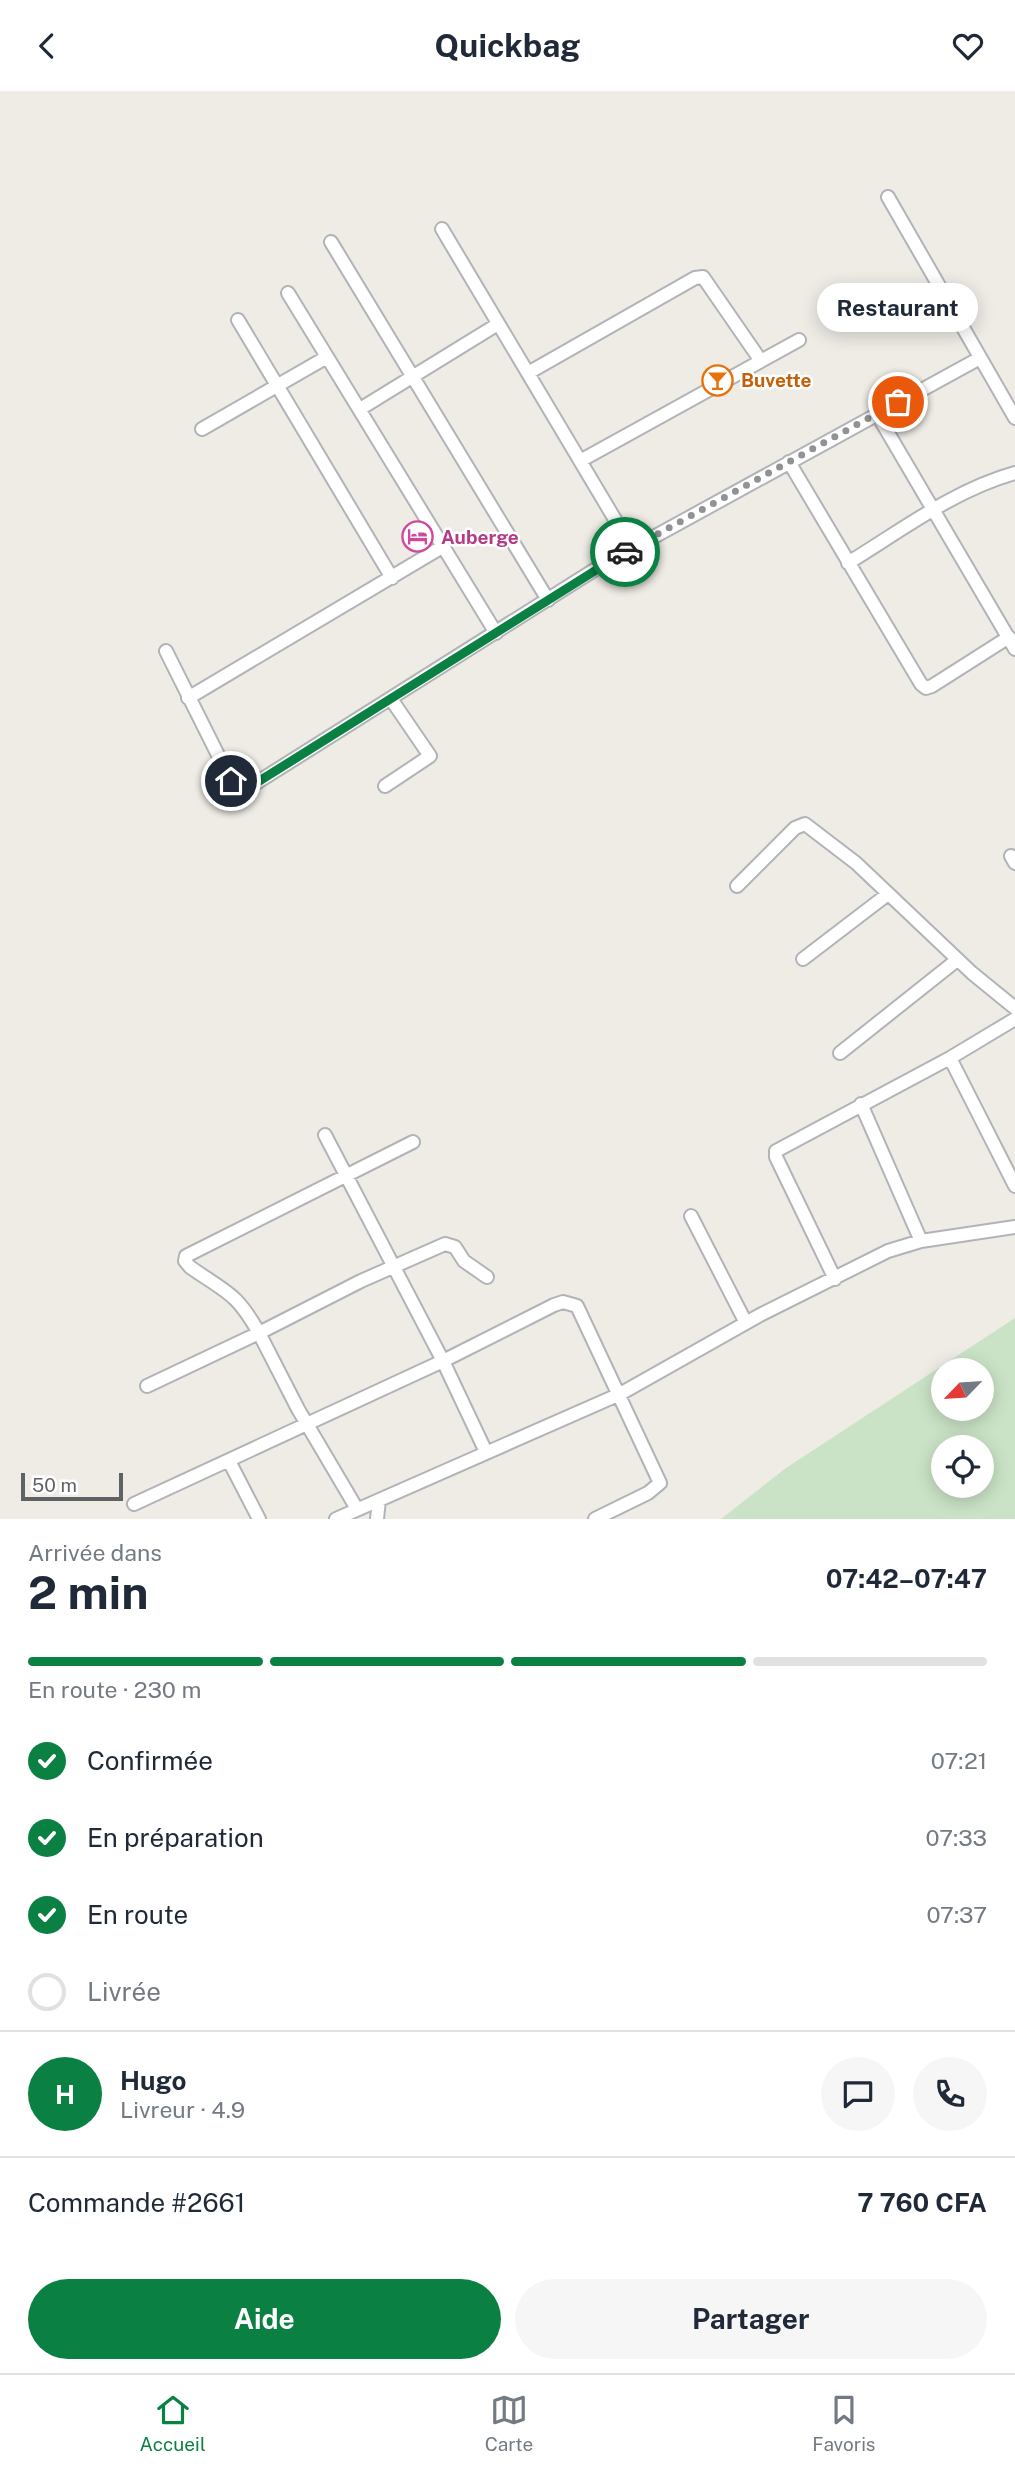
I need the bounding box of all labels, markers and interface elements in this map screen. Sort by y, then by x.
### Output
icon: back [28,27,66,65]
text: Quickbag [435,27,580,64]
icon: heart [949,27,987,65]
callout: Restaurant [818,283,978,332]
text: Restaurant [836,294,959,321]
bar icon: Buvette [701,363,735,397]
place label: Buvette [741,369,811,391]
pin [868,372,928,432]
icon: bag [879,383,917,421]
courier [590,517,660,587]
hotel icon: Auberge [401,520,435,554]
place label: Auberge [441,526,519,548]
icon: car [606,533,644,571]
pin [201,751,261,811]
icon: home [212,762,250,800]
north arrow [931,1358,994,1421]
map controls [931,1358,994,1498]
button: locate [931,1435,994,1498]
scale bar [21,1470,122,1502]
text: 50 m [32,1474,77,1496]
text: Arrivée dans [28,1539,162,1566]
text: 07:42–07:47 [826,1563,987,1594]
text: 2 min [28,1565,148,1619]
text: En route · 230 m [28,1676,201,1703]
icon: check [28,1742,66,1780]
text: Confirmée [87,1745,213,1776]
text: 07:21 [931,1747,987,1774]
icon: check [28,1819,66,1857]
text: En préparation [87,1822,264,1853]
text: 07:33 [926,1824,987,1851]
icon: check [28,1896,66,1934]
text: En route [87,1899,188,1930]
text: 07:37 [926,1901,987,1928]
text: Livrée [87,1976,161,2007]
button: chat [821,2057,895,2131]
button: phone [913,2057,987,2131]
text: Hugo [120,2065,186,2096]
text: H [55,2079,75,2110]
text: Livreur · 4.9 [120,2096,245,2123]
text: Commande #2661 [28,2187,245,2218]
text: 7 760 CFA [857,2187,987,2218]
button: Aide [28,2279,501,2359]
button: Partager [515,2279,987,2359]
tab: Accueil [140,2391,206,2455]
tab: Carte [485,2391,533,2455]
tab: Favoris [812,2391,875,2455]

